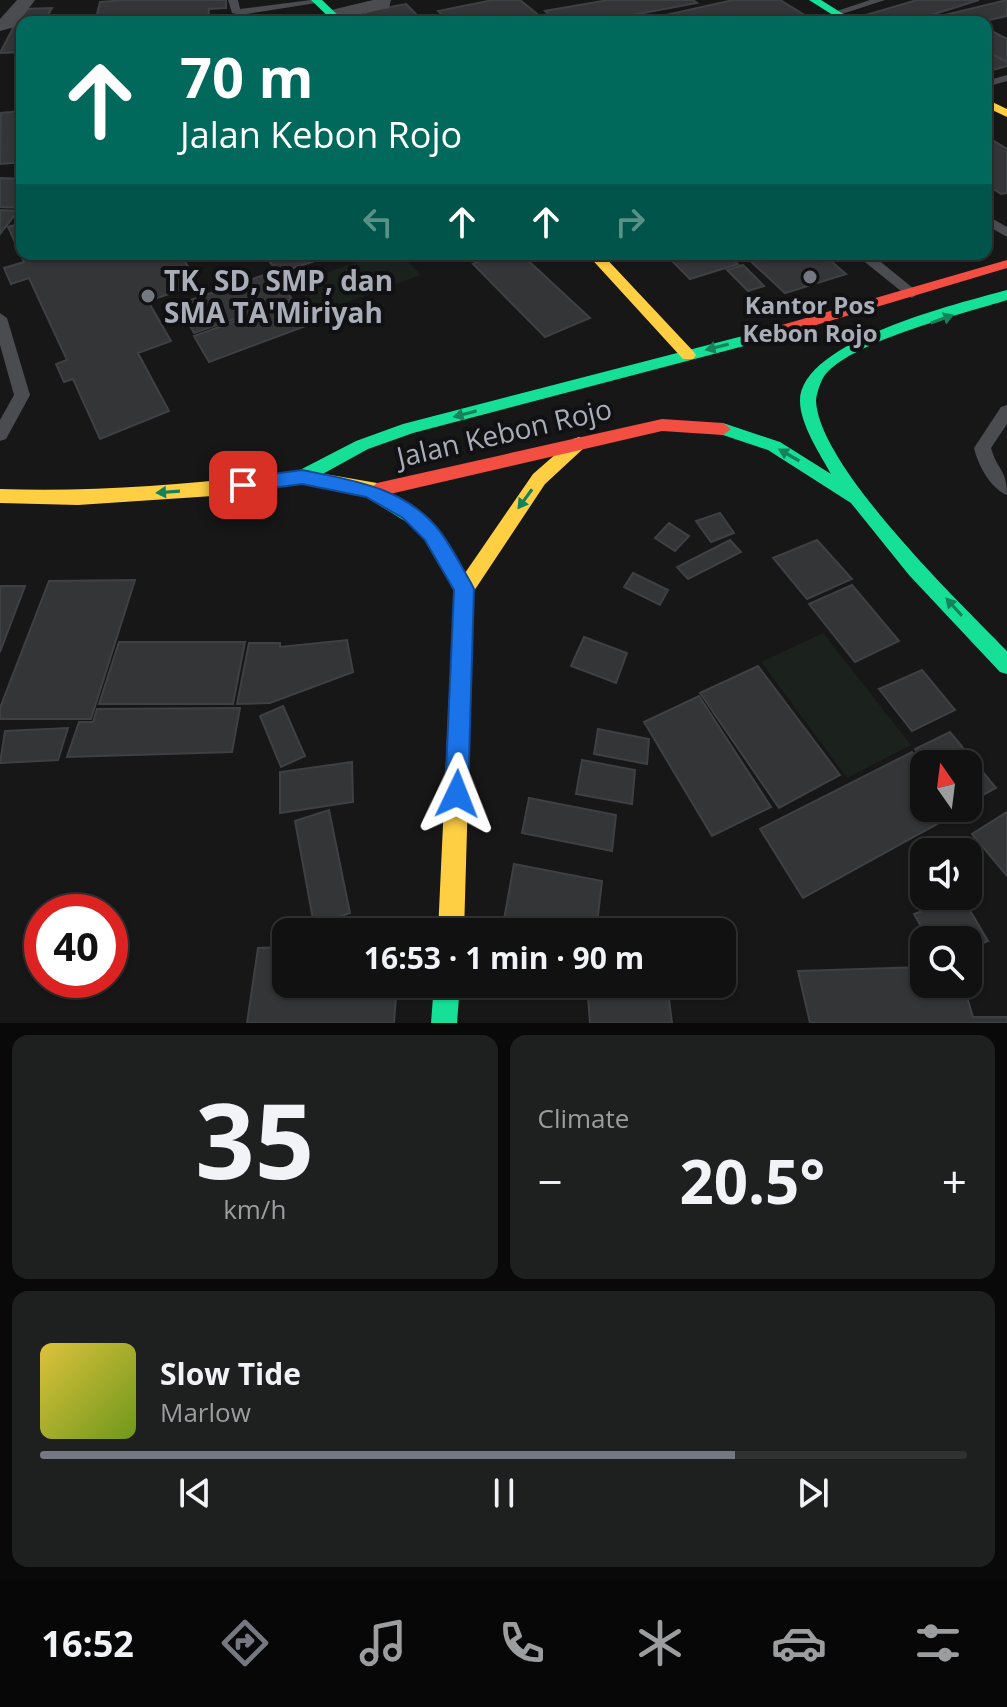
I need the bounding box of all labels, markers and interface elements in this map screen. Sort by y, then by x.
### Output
text: 70 m [180,38,314,114]
icon: ahead [48,48,152,152]
text: Jalan Kebon Rojo [180,110,462,159]
icon: left [356,200,400,244]
icon: ahead [440,200,484,244]
icon: ahead [524,200,568,244]
icon: right [608,200,652,244]
place label: TK, SD, SMP, dan SMA TA'Miriyah [164,261,393,331]
marker: Kantor Pos Kebon Rojo [801,268,819,286]
marker: TK, SD, SMP, dan SMA TA'Miriyah [139,287,157,305]
place label: Kantor Pos Kebon Rojo [742,288,878,349]
one-way arrow [931,312,955,324]
one-way arrow [704,342,729,354]
street label: Jalan Kebon Rojo [390,389,615,476]
one-way arrow [453,408,478,420]
one-way arrow [778,448,800,462]
pin [209,451,277,519]
icon: arrive [221,463,265,507]
one-way arrow [155,486,180,499]
one-way arrow [517,488,533,510]
one-way arrow [946,598,964,617]
north arrow [910,750,982,822]
map controls [910,750,982,998]
position arrow [415,752,499,836]
button: sound [910,838,982,910]
speed limit sign: 40 [24,894,128,998]
button: search [910,926,982,998]
text: 16:53 · 1 min · 90 m [364,937,644,978]
text: 35 [195,1068,314,1209]
text: Climate [538,1100,629,1136]
text: 20.5° [679,1140,825,1222]
text: − [538,1151,563,1211]
text: + [942,1151,967,1211]
text: km/h [223,1191,286,1227]
text: Slow Tide [160,1353,301,1394]
text: Marlow [160,1394,251,1430]
icon: previous [173,1471,217,1515]
icon: pause [482,1471,526,1515]
icon: next [791,1471,835,1515]
icon: directions [217,1615,273,1671]
icon: music [355,1615,411,1671]
icon: phone [494,1615,550,1671]
icon: climate [632,1615,688,1671]
icon: car [771,1615,827,1671]
icon: filters [910,1615,966,1671]
text: 16:52 [41,1619,134,1668]

